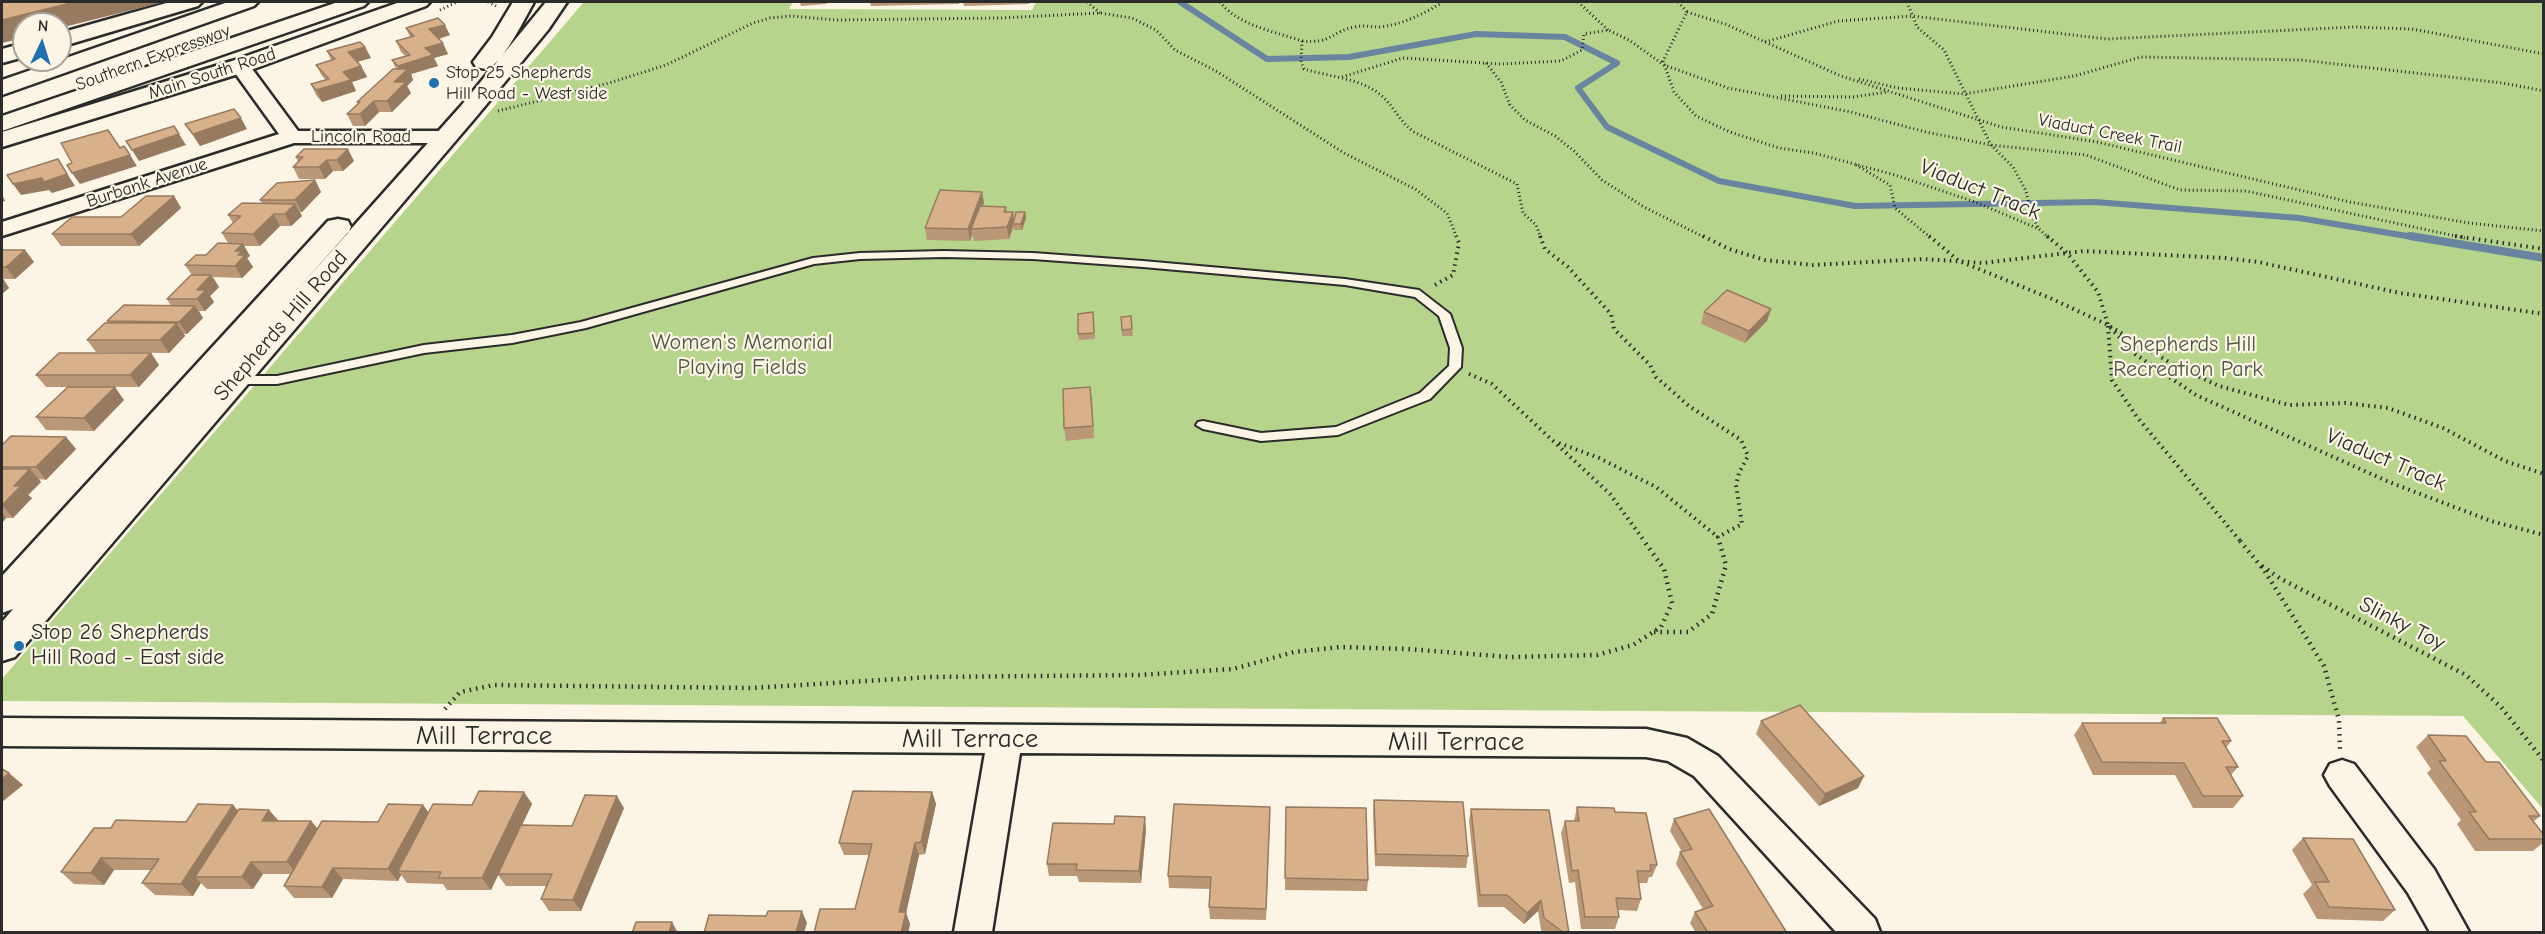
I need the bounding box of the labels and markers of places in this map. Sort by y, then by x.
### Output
place label: Stop 25 Shepherds Hill Road - West side [446,62,607,104]
marker: Stop 25 Shepherds Hill Road - West side [427,76,441,90]
place label: Stop 26 Shepherds Hill Road - East side [31,620,224,672]
marker: Stop 26 Shepherds Hill Road - East side [12,639,26,653]

